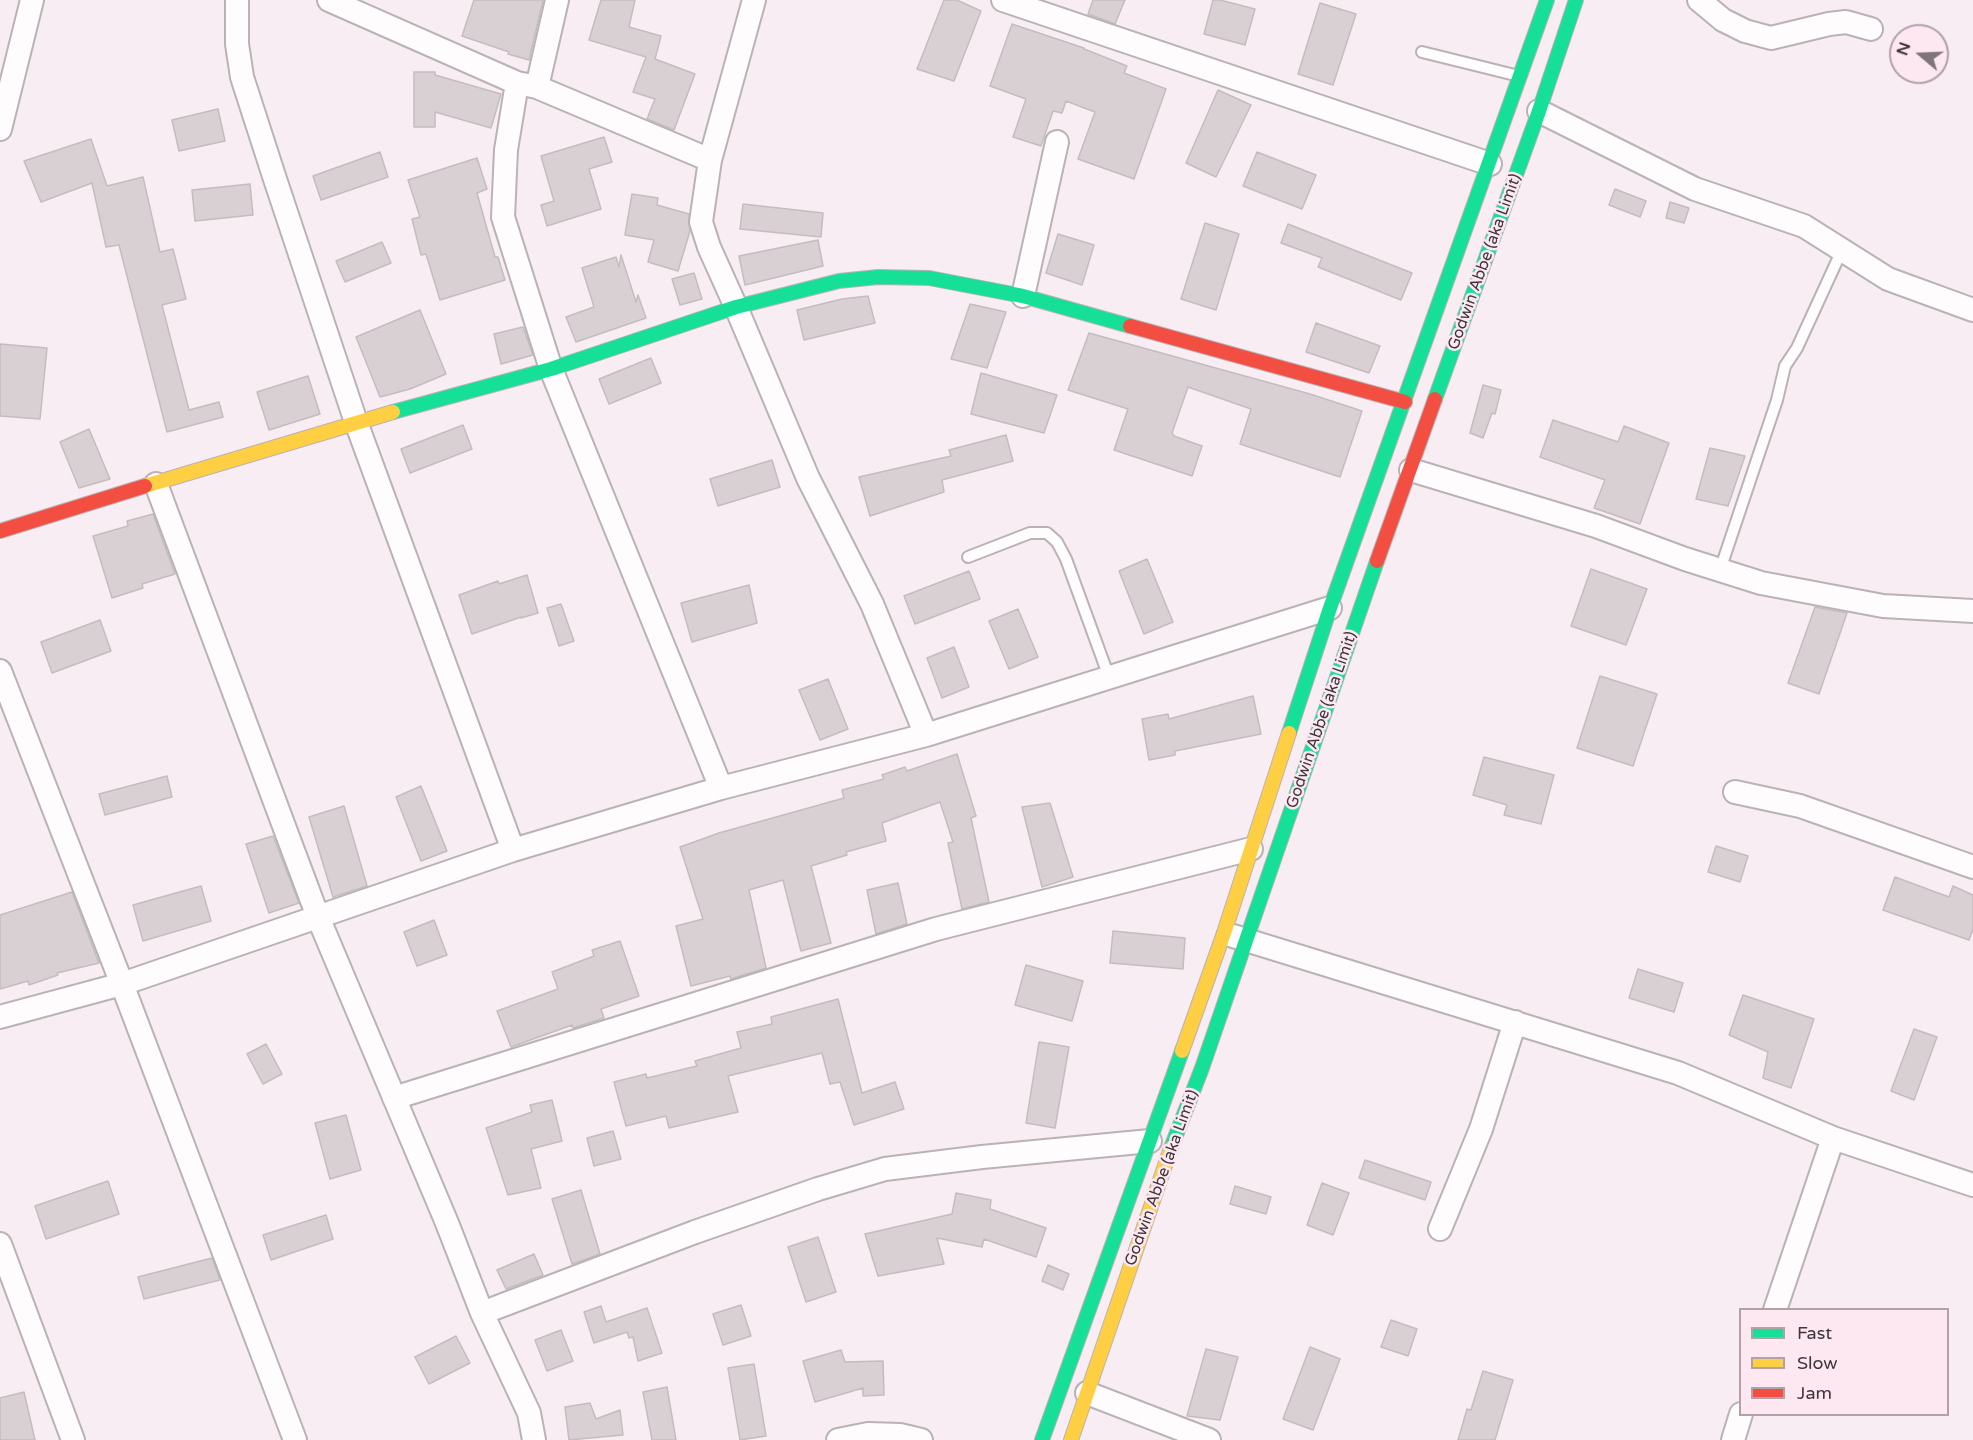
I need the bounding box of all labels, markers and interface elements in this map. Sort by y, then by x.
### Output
north arrow [1889,24,1949,84]
text: N [1892,39,1915,58]
street label: Godwin Abbe (aka Limit) [1444,171,1526,353]
street label: Godwin Abbe (aka Limit) [1283,629,1361,811]
street label: Godwin Abbe (aka Limit) [1121,1087,1203,1269]
legend [1739,1308,1949,1416]
text: Fast [1797,1322,1832,1344]
text: Slow [1797,1352,1838,1374]
text: Jam [1797,1382,1832,1404]

